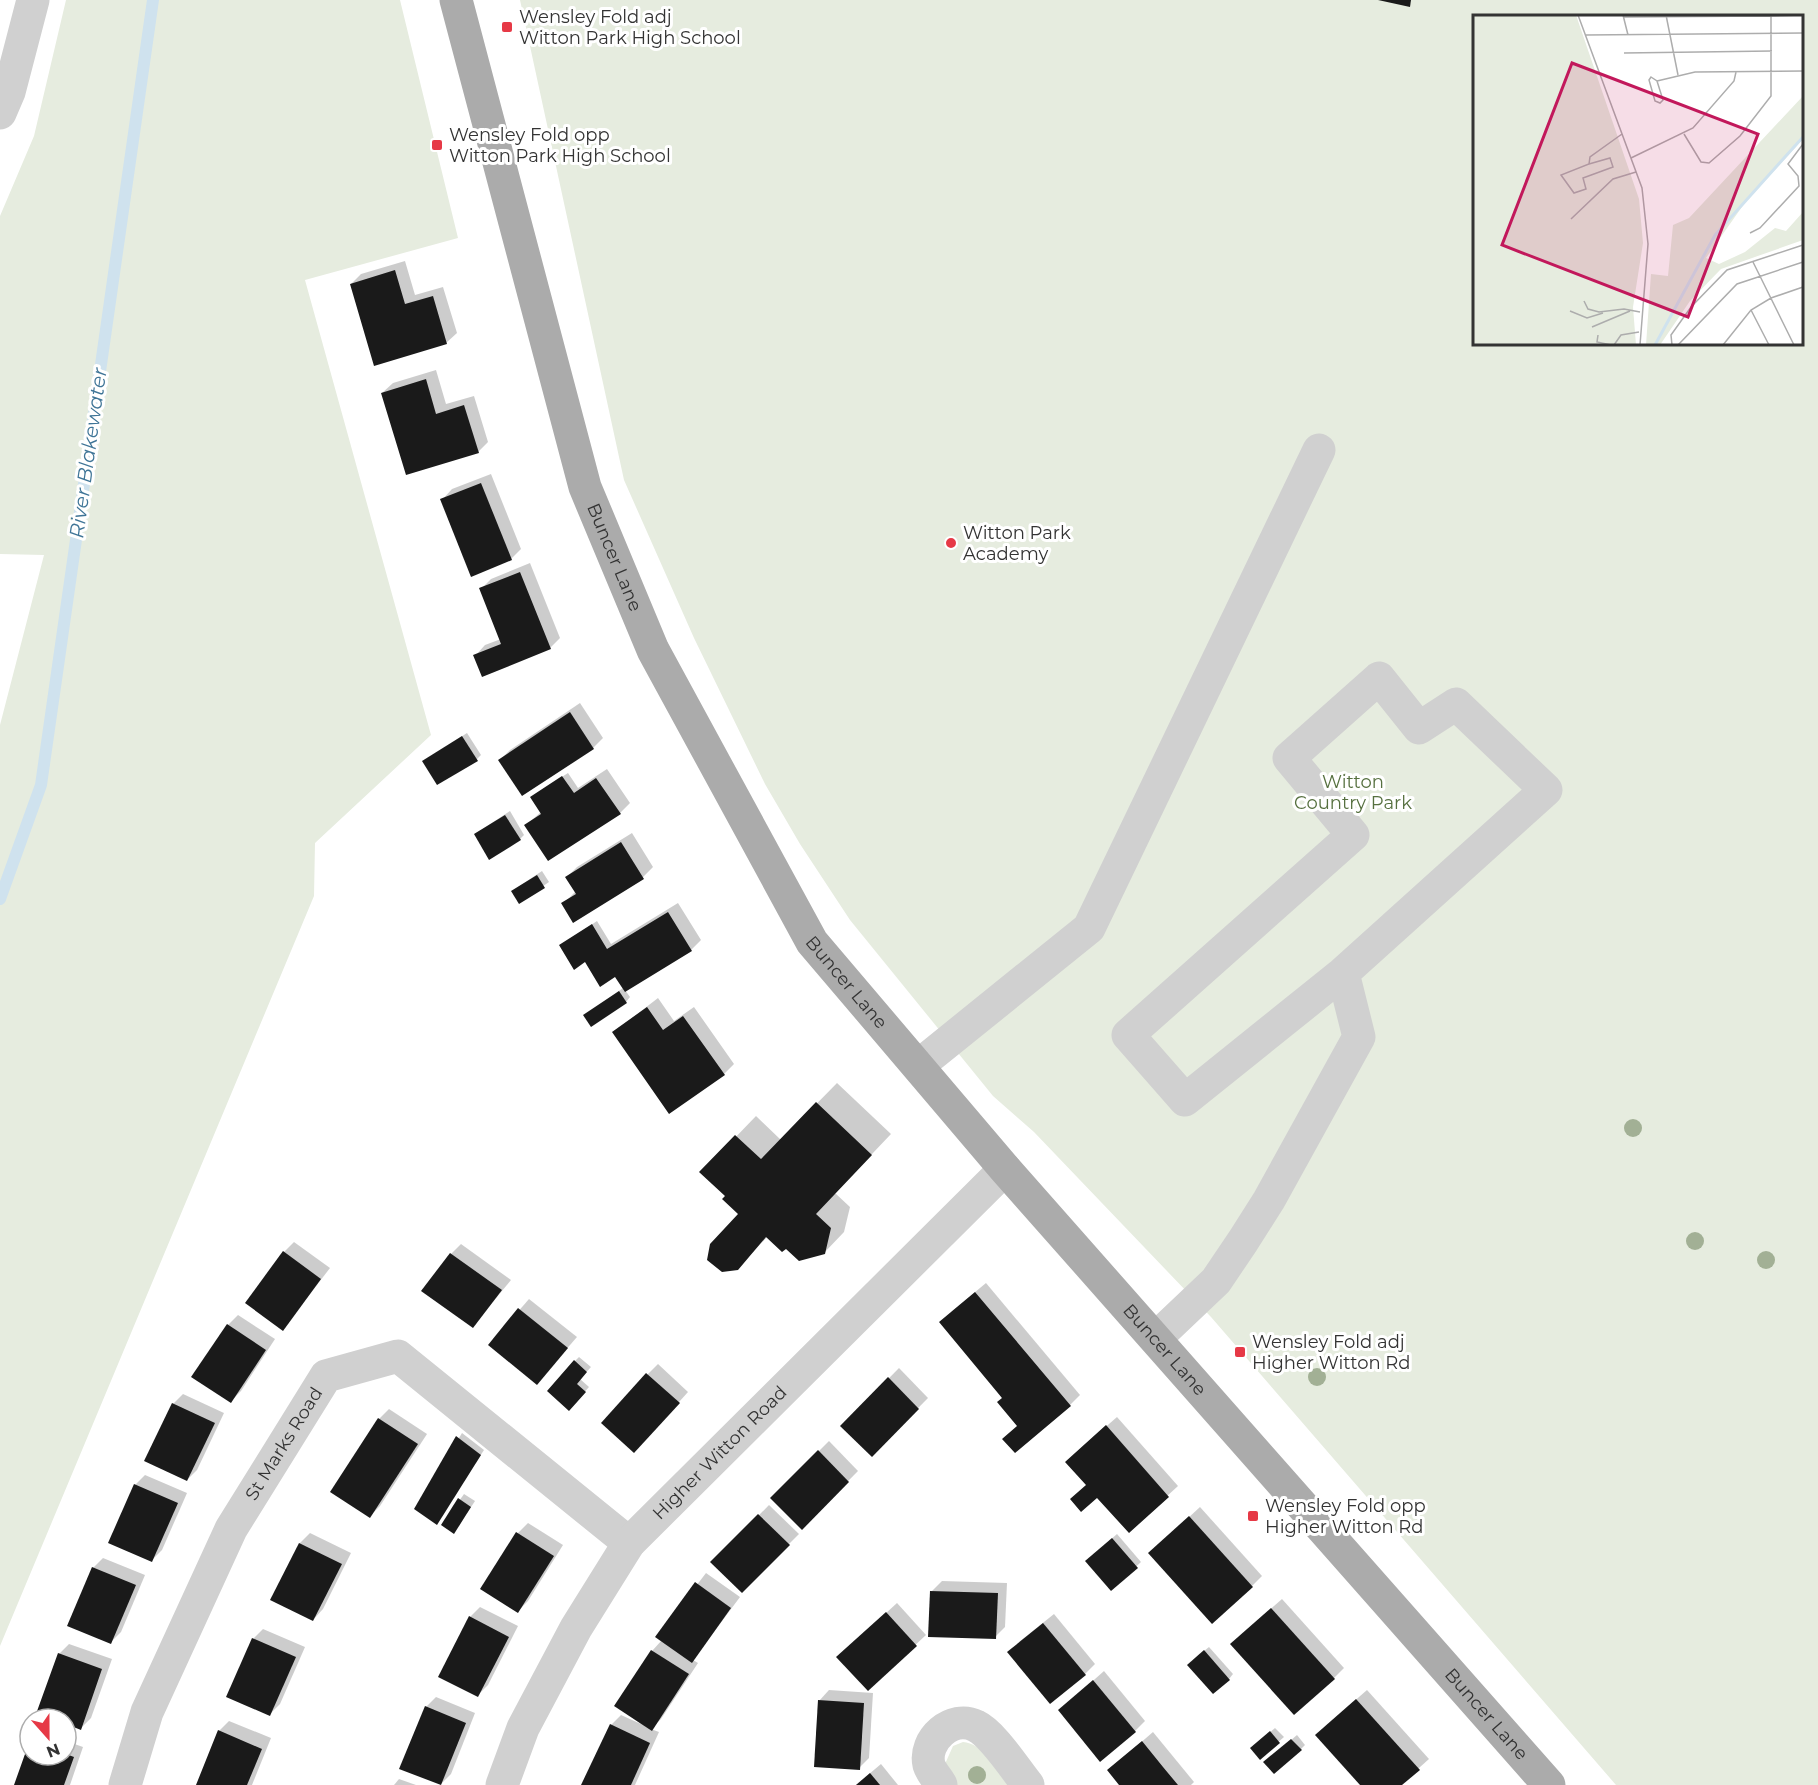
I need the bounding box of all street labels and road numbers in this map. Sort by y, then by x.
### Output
street label: Buncer Lane [582,500,647,615]
street label: Buncer Lane [801,932,892,1033]
street label: Buncer Lane [1118,1299,1211,1400]
street label: Higher Witton Road [648,1381,791,1524]
street label: St Marks Road [241,1383,327,1504]
street label: Buncer Lane [1440,1664,1533,1764]

